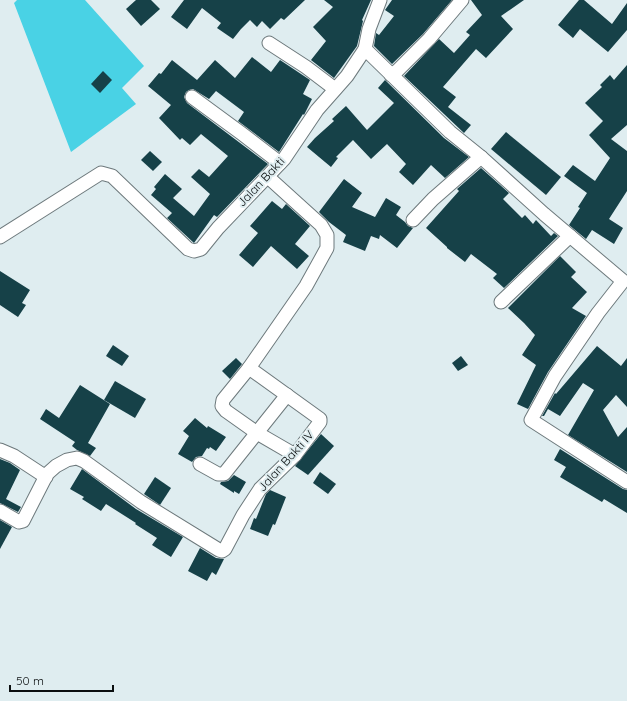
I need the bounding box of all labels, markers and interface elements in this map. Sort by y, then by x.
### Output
street label: Jalan Bakti [234,154,287,210]
street label: Jalan Bakti IV [254,427,317,494]
scale bar [10,667,113,693]
text: 50 m [16,673,44,688]

